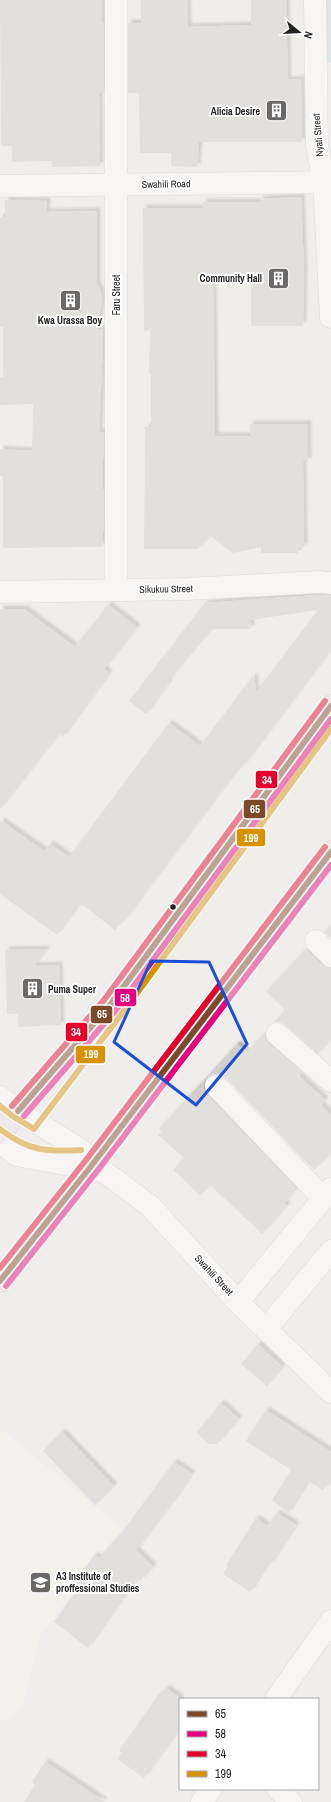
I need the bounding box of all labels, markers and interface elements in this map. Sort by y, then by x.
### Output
north arrow [279,12,319,52]
text: N [301,30,316,40]
building icon: Alicia Desire [263,98,289,124]
place label: Alicia Desire [211,105,260,118]
street label: Nyati Street [310,112,326,157]
street label: Swahili Road [141,177,191,191]
building icon: Community Hall [265,265,291,291]
place label: Community Hall [200,272,262,285]
street label: Faru Street [110,274,123,315]
building icon: Kwa Urassa Boy [57,287,83,313]
place label: Kwa Urassa Boy [38,314,103,327]
street label: Sikukuu Street [139,582,194,596]
line badge: 34 [255,770,278,789]
text: 34 [262,773,272,787]
line badge: 65 [243,799,266,819]
text: 65 [250,802,260,816]
line badge: 199 [236,828,266,847]
text: 199 [243,831,259,845]
unlabelled marker [168,902,178,912]
building icon: Puma Super [20,976,46,1002]
place label: Puma Super [48,983,97,996]
line badge: 58 [114,988,137,1007]
text: 58 [120,991,130,1005]
line badge: 65 [90,1005,113,1024]
text: 65 [97,1007,107,1021]
line badge: 34 [65,1022,88,1042]
text: 34 [71,1025,81,1039]
line badge: 199 [75,1045,106,1064]
text: 199 [83,1047,99,1061]
street label: Swahili Street [192,1252,237,1299]
school or university icon: A3 Institute of proffessional Studies [27,1569,53,1595]
place label: A3 Institute of proffessional Studies [56,1570,140,1595]
legend [179,1698,319,1790]
text: 65 [215,1706,226,1722]
text: 58 [215,1726,226,1742]
text: 34 [215,1746,226,1762]
text: 199 [215,1766,231,1782]

